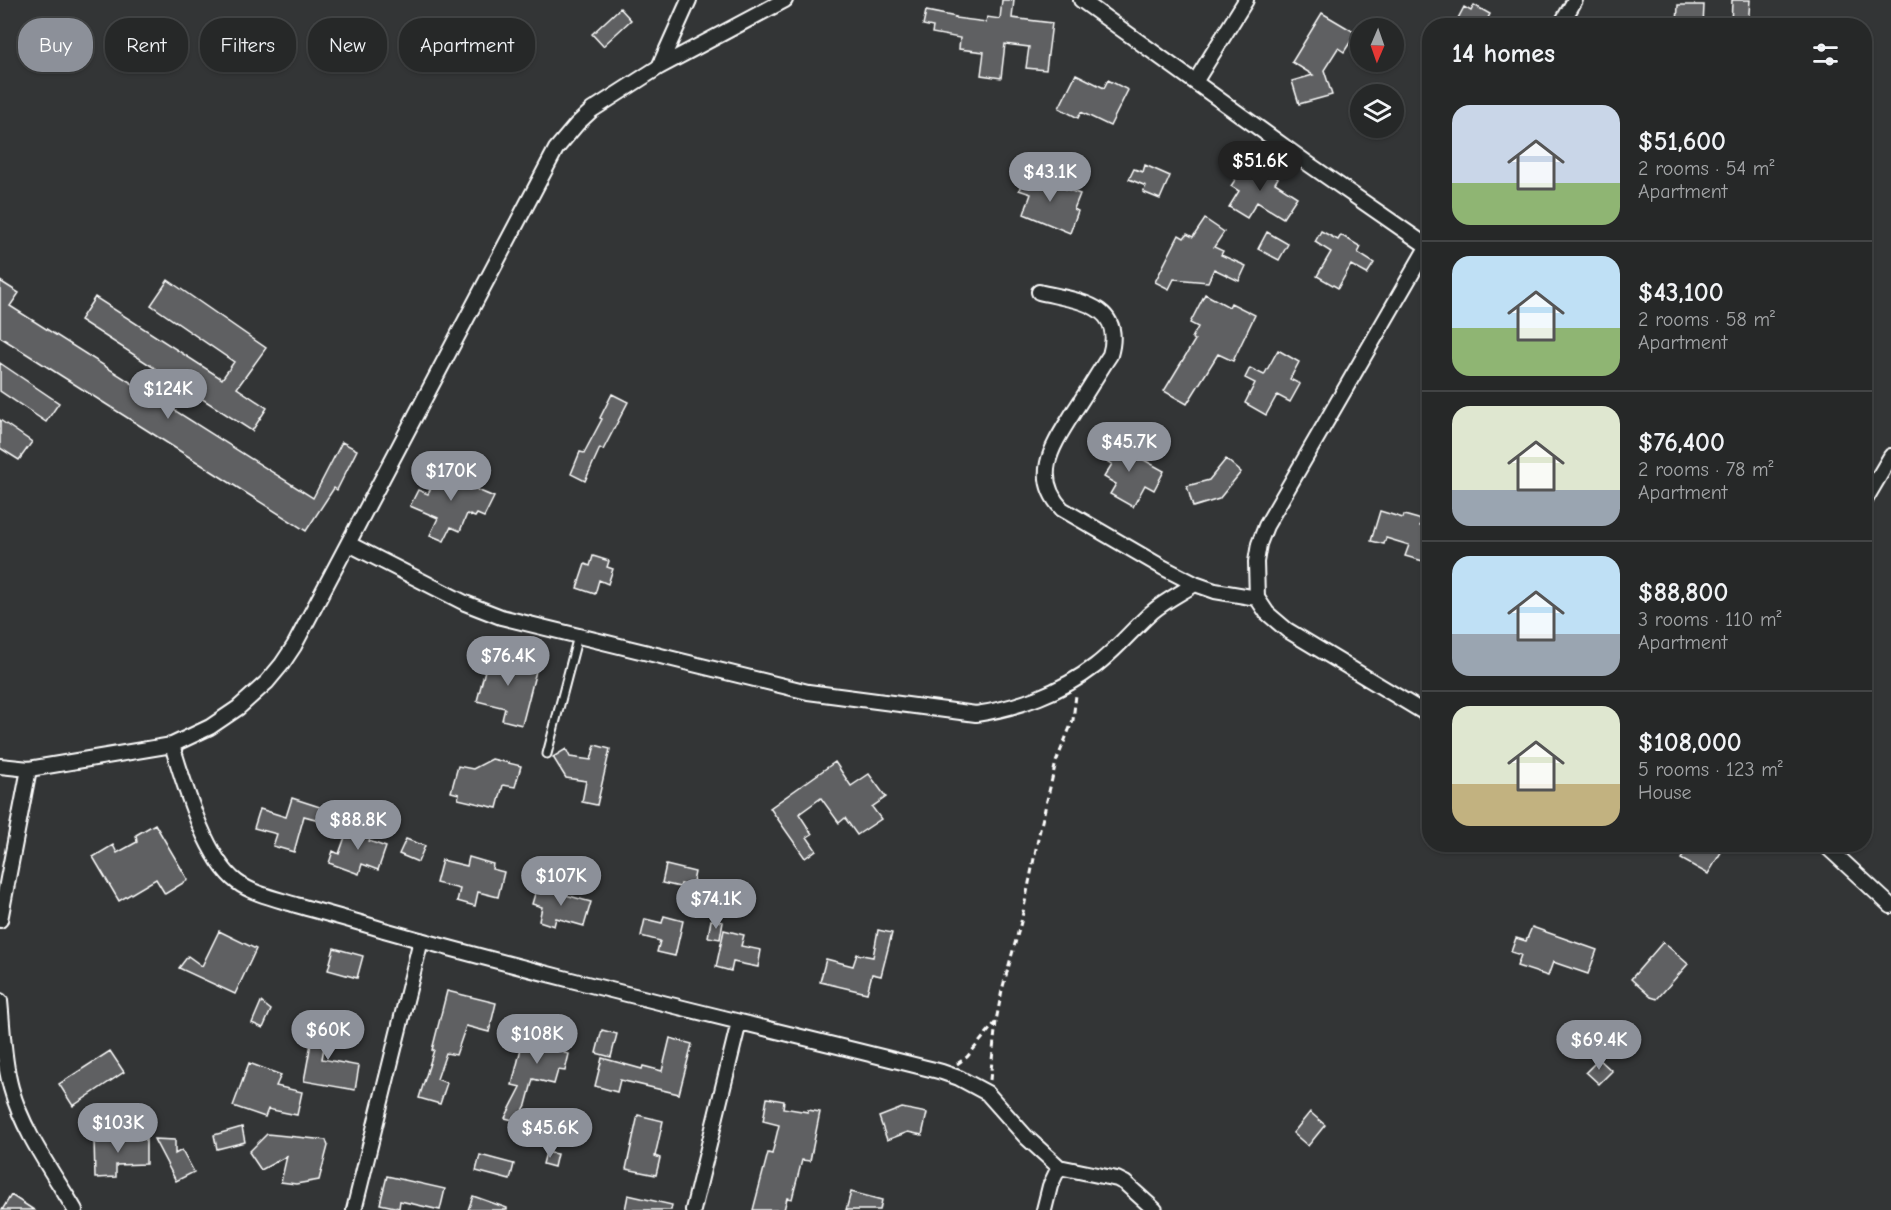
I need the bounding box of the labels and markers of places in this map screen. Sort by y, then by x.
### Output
pin: $51.6K [1211,141,1309,192]
pin: $43.1K [1001,152,1099,203]
pin: $124K [126,369,210,420]
pin: $45.7K [1080,422,1178,473]
pin: $170K [409,451,493,502]
pin: $76.4K [459,636,557,687]
pin: $88.8K [309,800,407,851]
pin: $107K [519,856,603,907]
pin: $74.1K [667,879,765,930]
pin: $60K [292,1010,364,1061]
pin: $108K [495,1014,579,1065]
pin: $69.4K [1550,1020,1648,1071]
pin: $103K [76,1103,160,1154]
pin: $45.6K [501,1108,599,1159]

